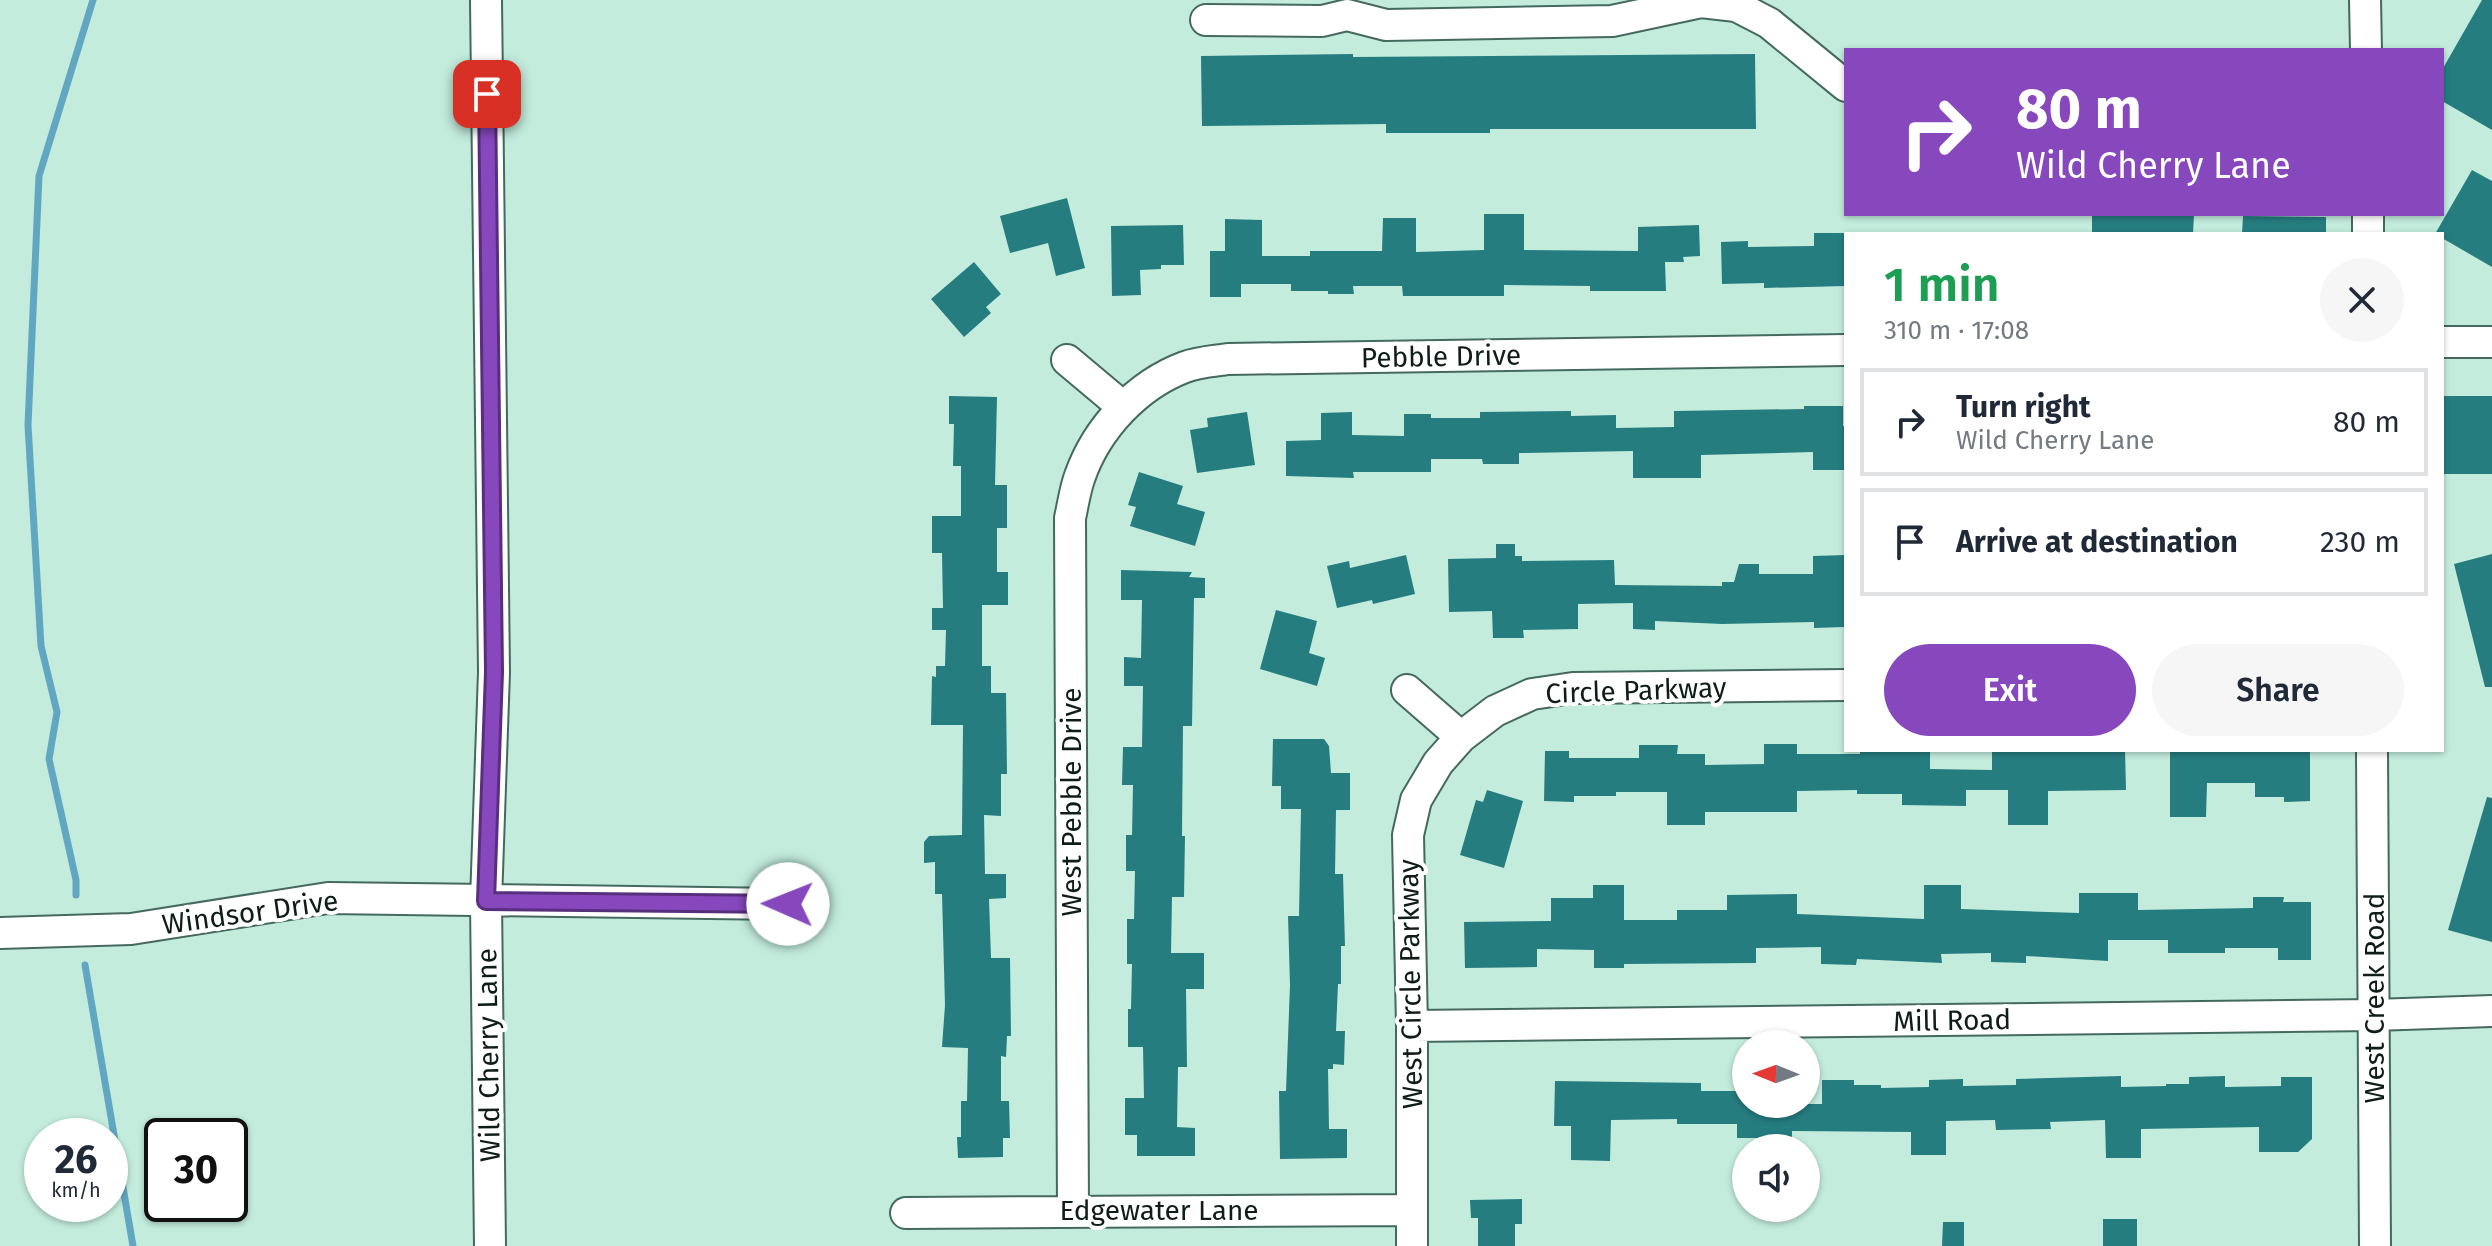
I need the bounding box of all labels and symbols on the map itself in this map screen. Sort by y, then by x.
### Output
pin [453,60,521,128]
street label: Pebble Drive [1361,339,1521,374]
street label: Circle Parkway [1545,671,1727,710]
street label: West Pebble Drive [1055,687,1088,917]
street label: West Circle Parkway [1392,859,1429,1109]
position arrow [746,862,830,946]
street label: Windsor Drive [160,884,340,941]
street label: West Creek Road [2358,893,2391,1103]
street label: Wild Cherry Lane [470,948,507,1162]
street label: Mill Road [1893,1003,2011,1038]
north arrow [1732,1030,1820,1118]
speed limit sign: 30 [144,1118,248,1222]
street label: Edgewater Lane [1059,1194,1259,1227]

